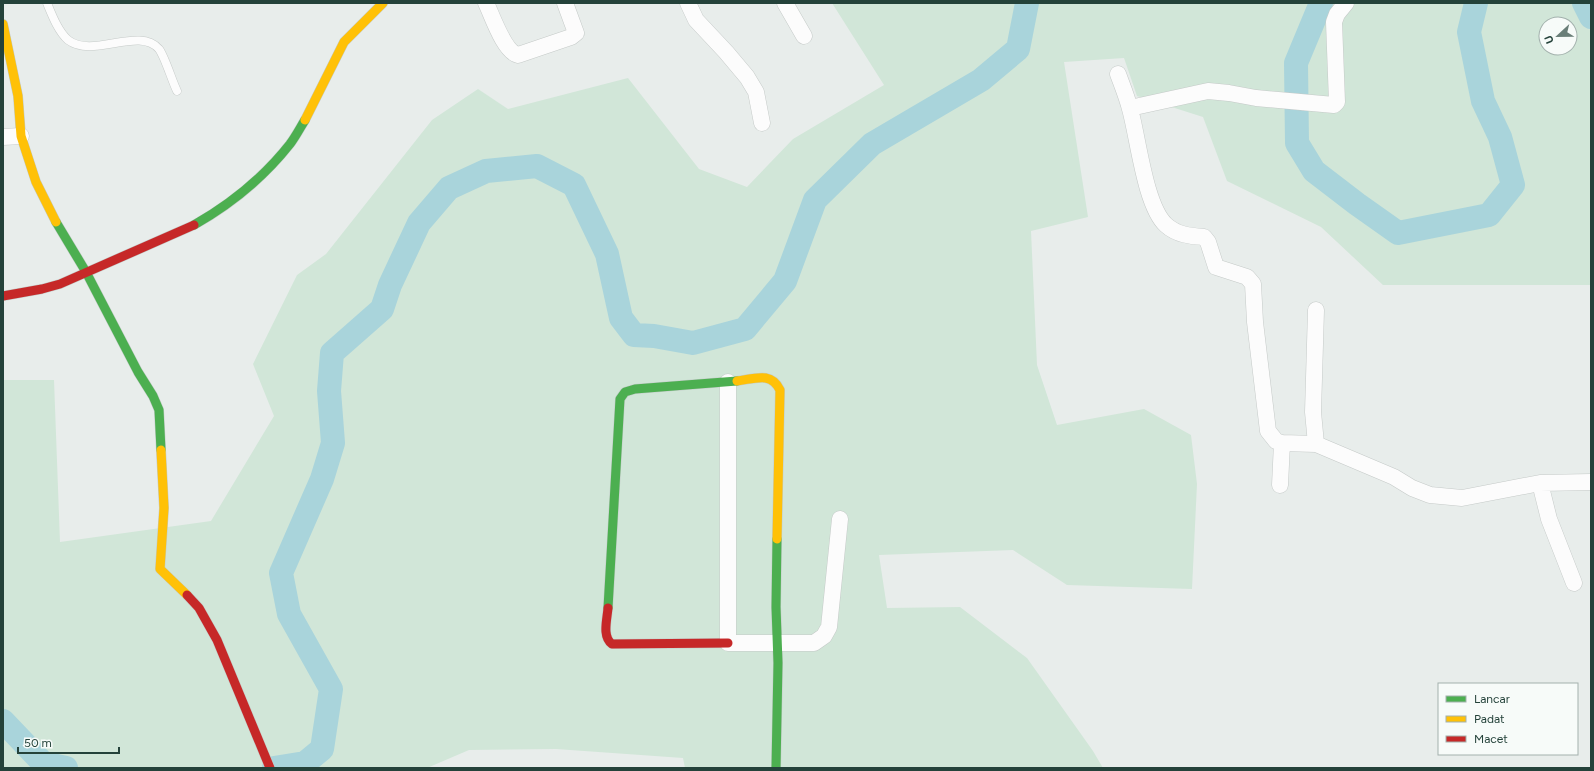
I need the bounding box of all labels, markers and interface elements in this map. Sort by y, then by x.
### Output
north arrow [1538,16,1578,56]
text: U [1542,33,1557,46]
legend [1438,683,1578,755]
text: Lancar [1474,692,1510,706]
text: Padat [1474,712,1505,726]
scale bar [18,729,119,755]
text: Macet [1474,732,1508,746]
text: 50 m [24,736,52,750]

